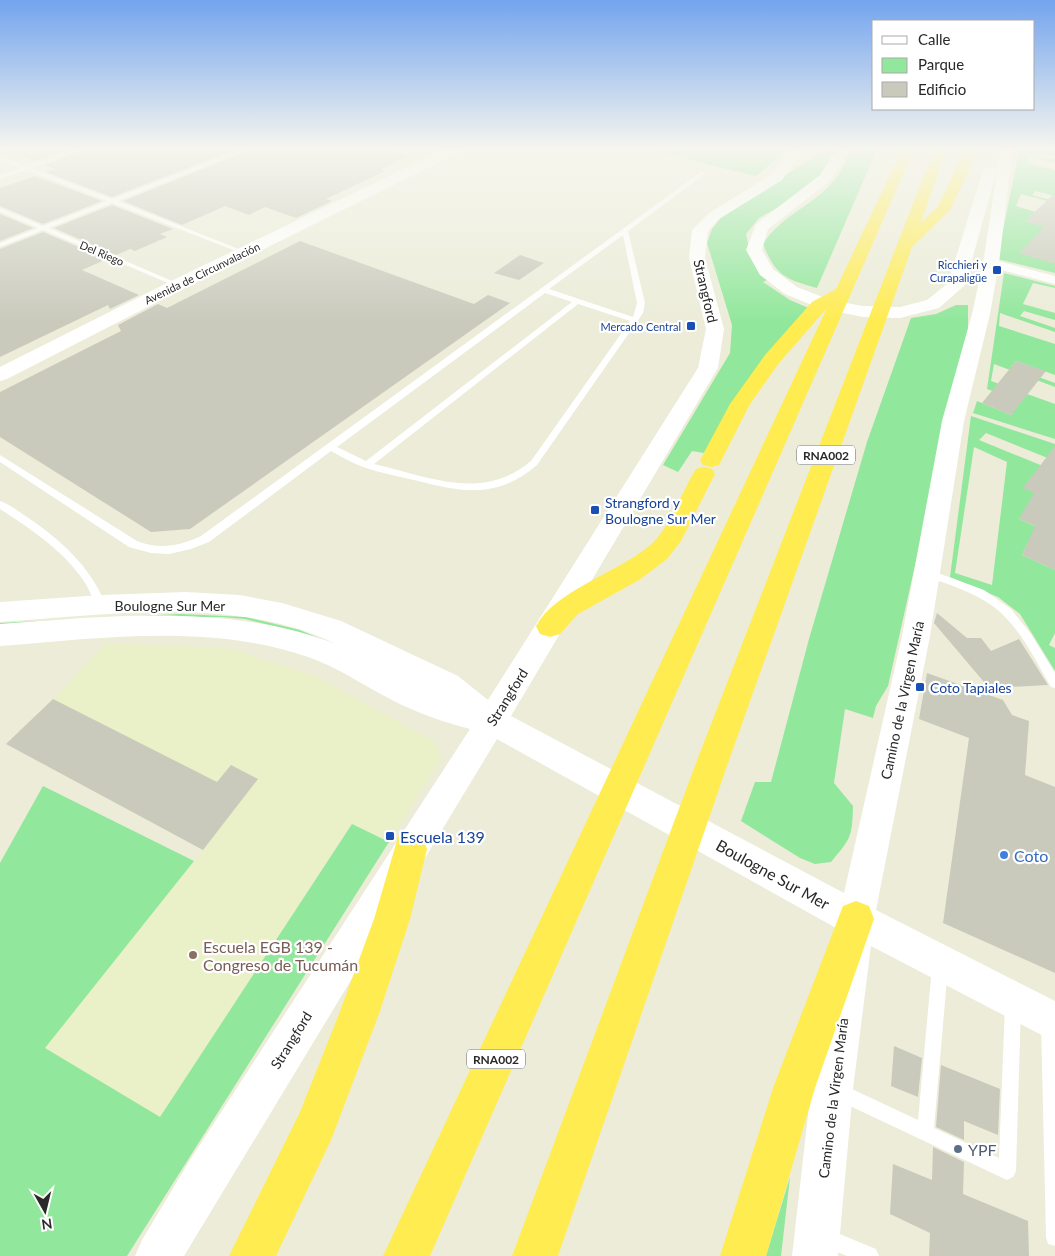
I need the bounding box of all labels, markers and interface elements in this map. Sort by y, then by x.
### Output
legend [872,20,1035,110]
text: Calle [918,30,951,48]
text: Parque [918,55,964,73]
text: Edificio [918,80,966,98]
street label: Del Riego [78,238,126,268]
street label: Avenida de Circunvalación [142,239,262,307]
street label: Strangford [690,258,722,324]
place label: Ricchieri y Curapaligüe [930,258,987,284]
marker: Ricchieri y Curapaligüe [991,264,1003,276]
place label: Mercado Central [600,320,681,333]
marker: Mercado Central [685,320,697,332]
road number: RNA002 [797,446,855,464]
place label: Strangford y Boulogne Sur Mer [605,494,716,527]
marker: Strangford y Boulogne Sur Mer [589,504,601,516]
street label: Boulogne Sur Mer [115,597,225,614]
street label: Camino de la Virgen María [877,619,927,781]
street label: Strangford [483,665,531,729]
place label: Coto Tapiales [930,679,1012,696]
marker: Coto Tapiales [914,681,926,693]
place label: Escuela 139 [400,827,485,846]
marker: Escuela 139 [384,830,396,842]
street label: Boulogne Sur Mer [713,835,833,913]
place label: Coto [1014,846,1048,865]
marker: Coto [998,849,1010,861]
place label: Escuela EGB 139 - Congreso de Tucumán [203,937,358,974]
marker: Escuela EGB 139 - Congreso de Tucumán [187,949,199,961]
street label: Strangford [267,1008,315,1072]
street label: Camino de la Virgen María [815,1017,851,1179]
road number: RNA002 [467,1050,525,1068]
place label: YPF [968,1140,997,1159]
marker: YPF [952,1143,964,1155]
north arrow [20,1186,70,1236]
text: N [40,1215,53,1234]

